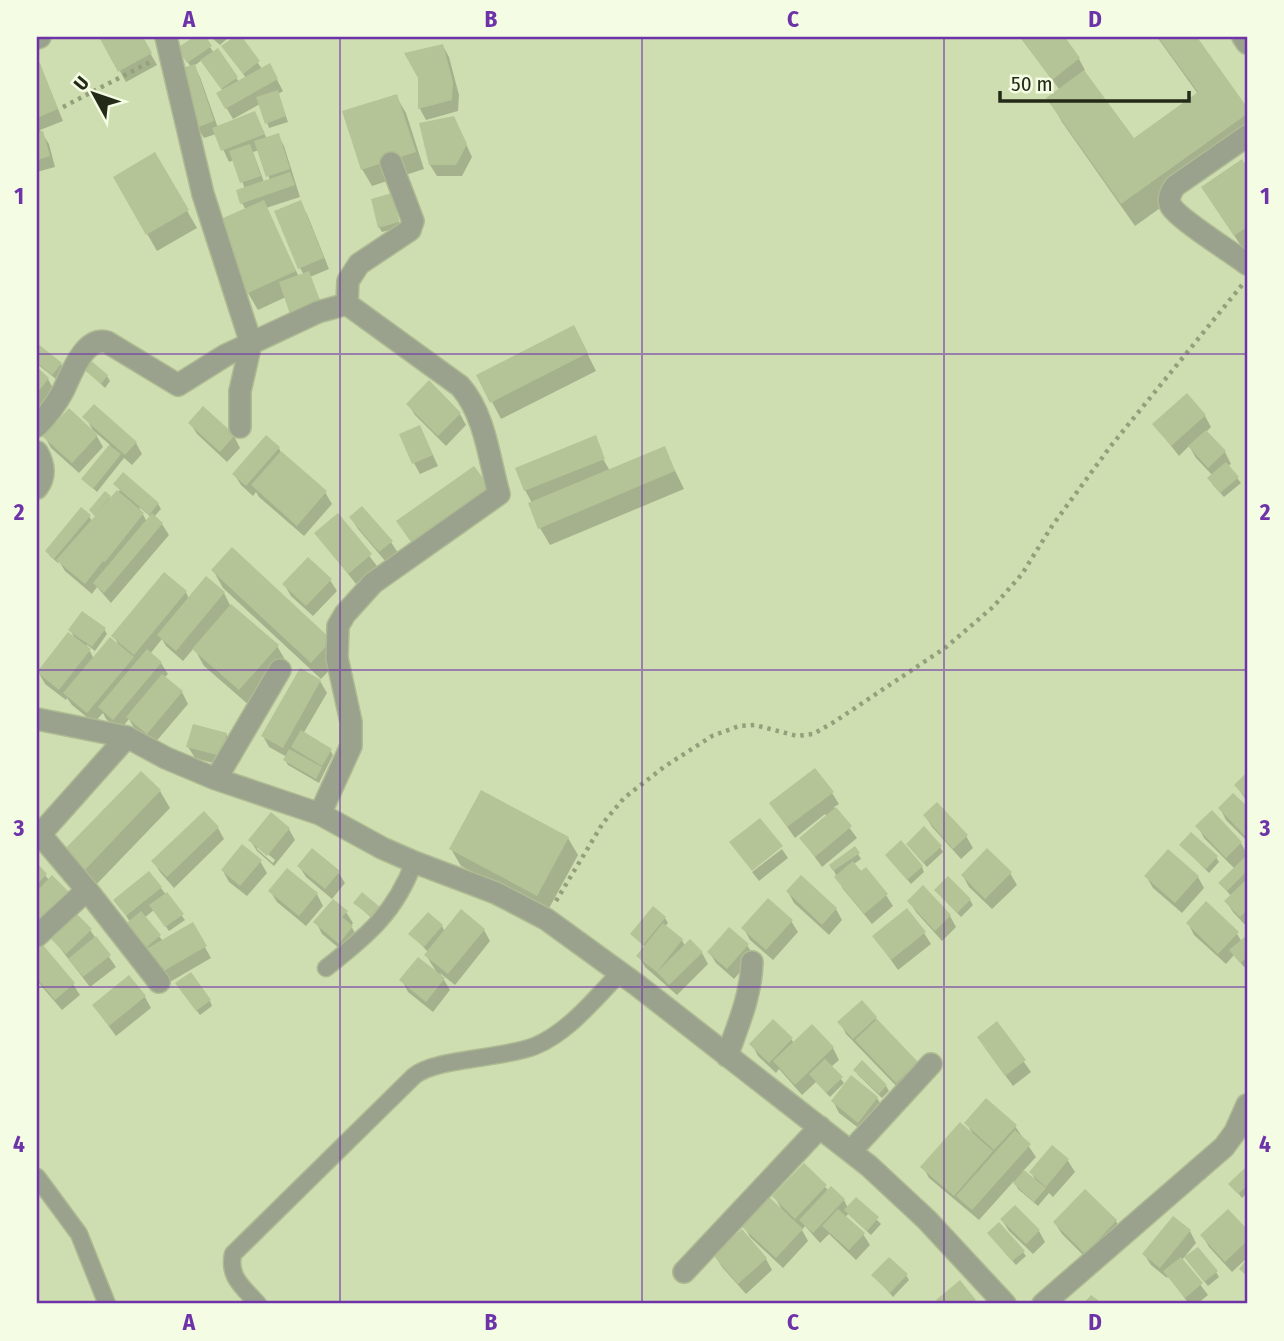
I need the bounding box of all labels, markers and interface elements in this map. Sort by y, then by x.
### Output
text: A [182,5,196,33]
text: B [485,5,498,33]
text: C [787,5,799,33]
text: D [1088,5,1102,33]
north arrow [60,60,130,130]
scale bar [1000,60,1190,104]
text: 50 m [1011,71,1053,97]
text: U [69,72,94,95]
text: 1 [14,182,24,210]
text: 1 [1260,182,1270,210]
text: 2 [13,498,25,526]
text: 2 [1259,498,1271,526]
text: 3 [13,814,25,842]
text: 3 [1259,814,1271,842]
text: 4 [13,1130,25,1158]
text: 4 [1259,1130,1271,1158]
text: A [182,1308,196,1336]
text: B [485,1308,498,1336]
text: C [787,1308,799,1336]
text: D [1088,1308,1102,1336]

